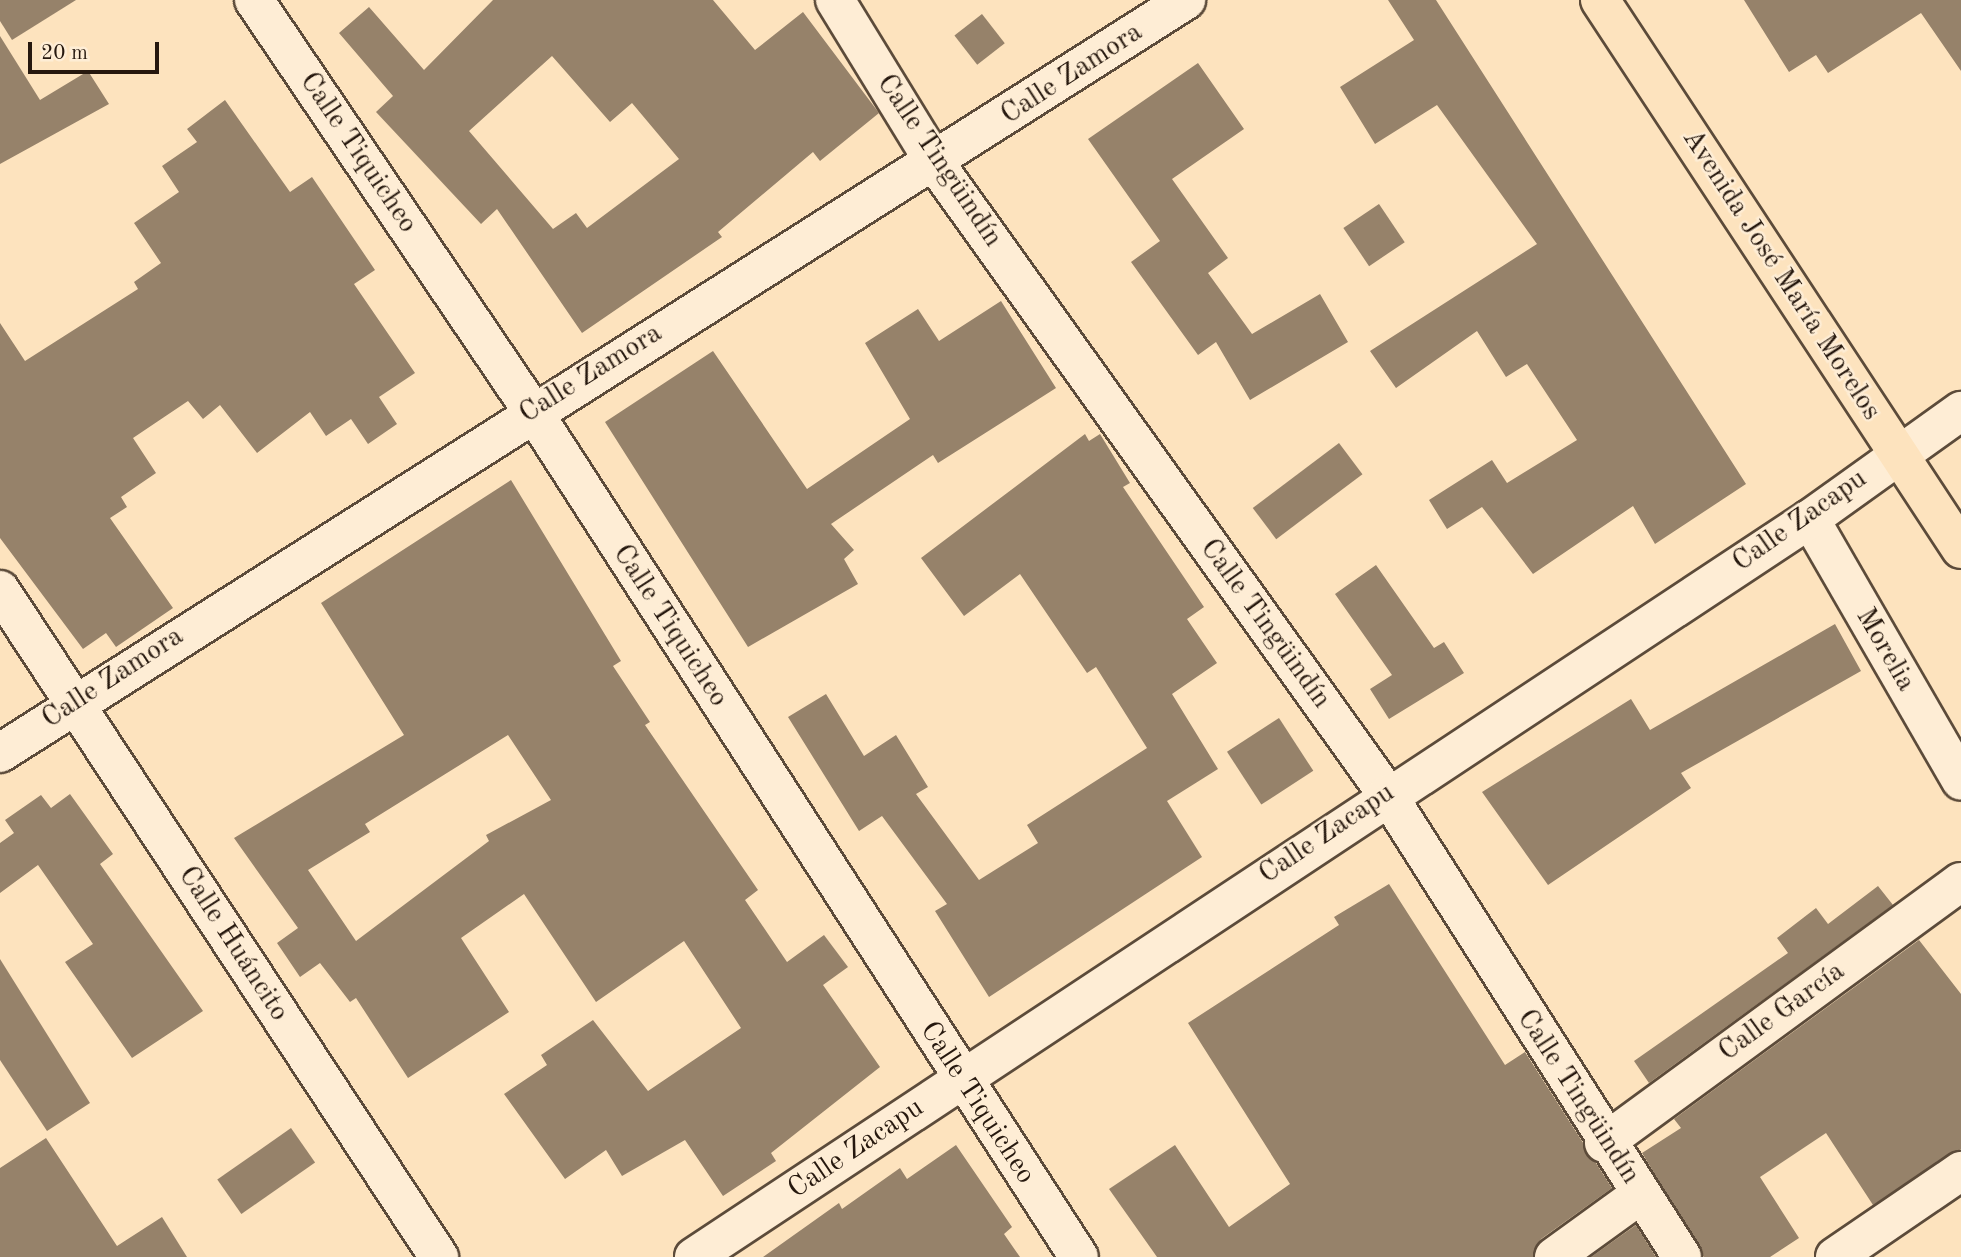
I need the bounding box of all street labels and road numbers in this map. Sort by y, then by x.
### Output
street label: Calle Zamora [995,16,1149,132]
street label: Calle Tiquicheo [292,66,424,240]
street label: Calle Tingüindín [869,68,1009,254]
street label: Avenida José María Morelos [1674,123,1888,427]
street label: Calle Zamora [513,317,669,431]
street label: Calle Zacapu [1726,462,1874,580]
street label: Calle Tingüindín [1192,533,1338,715]
street label: Calle Tiquicheo [605,539,735,713]
street label: Morelia [1848,602,1922,698]
street label: Calle Zamora [36,620,190,736]
street label: Calle Zacapu [1253,776,1401,892]
street label: Calle Huáncito [170,860,296,1028]
street label: Calle García [1712,955,1852,1069]
street label: Calle Tingüindín [1509,1004,1647,1190]
street label: Calle Tiquicheo [912,1016,1042,1190]
street label: Calle Zacapu [782,1091,930,1207]

